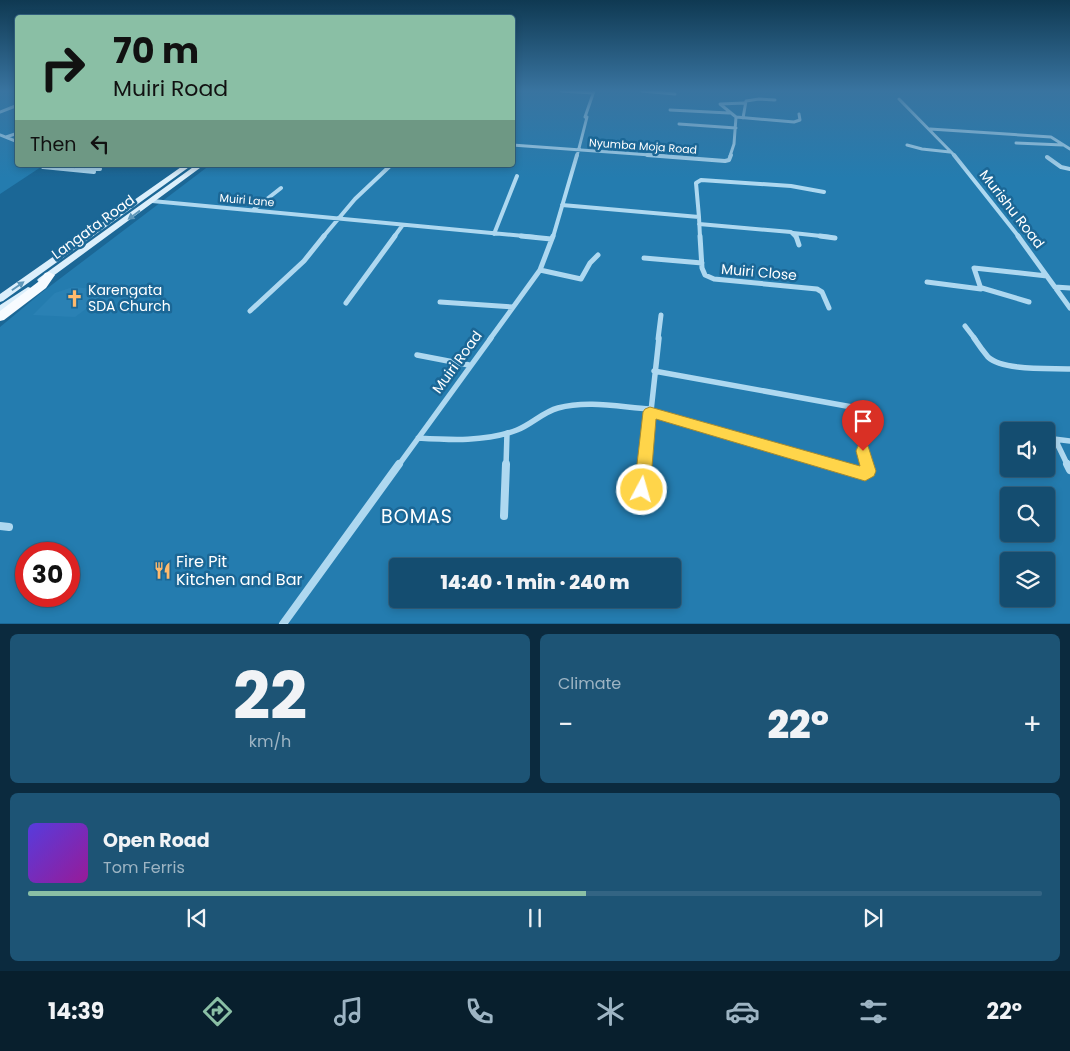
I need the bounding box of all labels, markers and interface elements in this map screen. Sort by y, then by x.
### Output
text: 70 m [113,26,199,75]
icon: right [30,35,95,100]
text: Muiri Road [113,73,228,104]
icon: left [86,130,114,158]
text: Then [30,131,76,158]
street label: Nyumba Moja Road [588,134,698,158]
street label: Murishu Road [975,165,1049,253]
street label: Langata Road [47,190,139,264]
street label: Muiri Lane [219,190,275,210]
one-way arrow [128,209,141,220]
street label: Muiri Close [720,259,798,285]
place label: Karengata SDA Church [88,280,171,316]
one-way arrow [11,281,25,291]
church icon: Karengata SDA Church [64,288,84,308]
street label: Muiri Road [427,326,487,398]
pin [842,400,884,451]
icon: arrive [849,407,877,435]
map controls [1000,422,1055,607]
button: sound [1000,422,1055,477]
position arrow [615,463,667,515]
button: search [1000,487,1055,542]
district label: BOMAS [381,503,453,530]
speed limit sign: 30 [15,542,80,607]
place label: Fire Pit Kitchen and Bar [176,550,302,591]
button: layers [1000,552,1055,607]
restaurant icon: Fire Pit Kitchen and Bar [152,560,172,580]
text: 14:40 · 1 min · 240 m [440,569,630,596]
text: 22 [233,651,307,742]
text: Climate [558,672,621,695]
text: 22° [767,698,829,751]
text: − [558,705,573,744]
text: + [1023,705,1042,744]
text: km/h [249,730,291,753]
text: Open Road [103,827,210,854]
text: Tom Ferris [103,856,185,879]
icon: previous [183,904,211,932]
icon: pause [521,904,549,932]
icon: next [859,904,887,932]
icon: directions [200,994,235,1029]
icon: music [331,994,366,1029]
icon: phone [462,994,497,1029]
icon: climate [593,994,628,1029]
icon: car [725,994,760,1029]
icon: filters [856,994,891,1029]
text: 14:39 [48,996,104,1027]
text: 22° [987,996,1022,1027]

